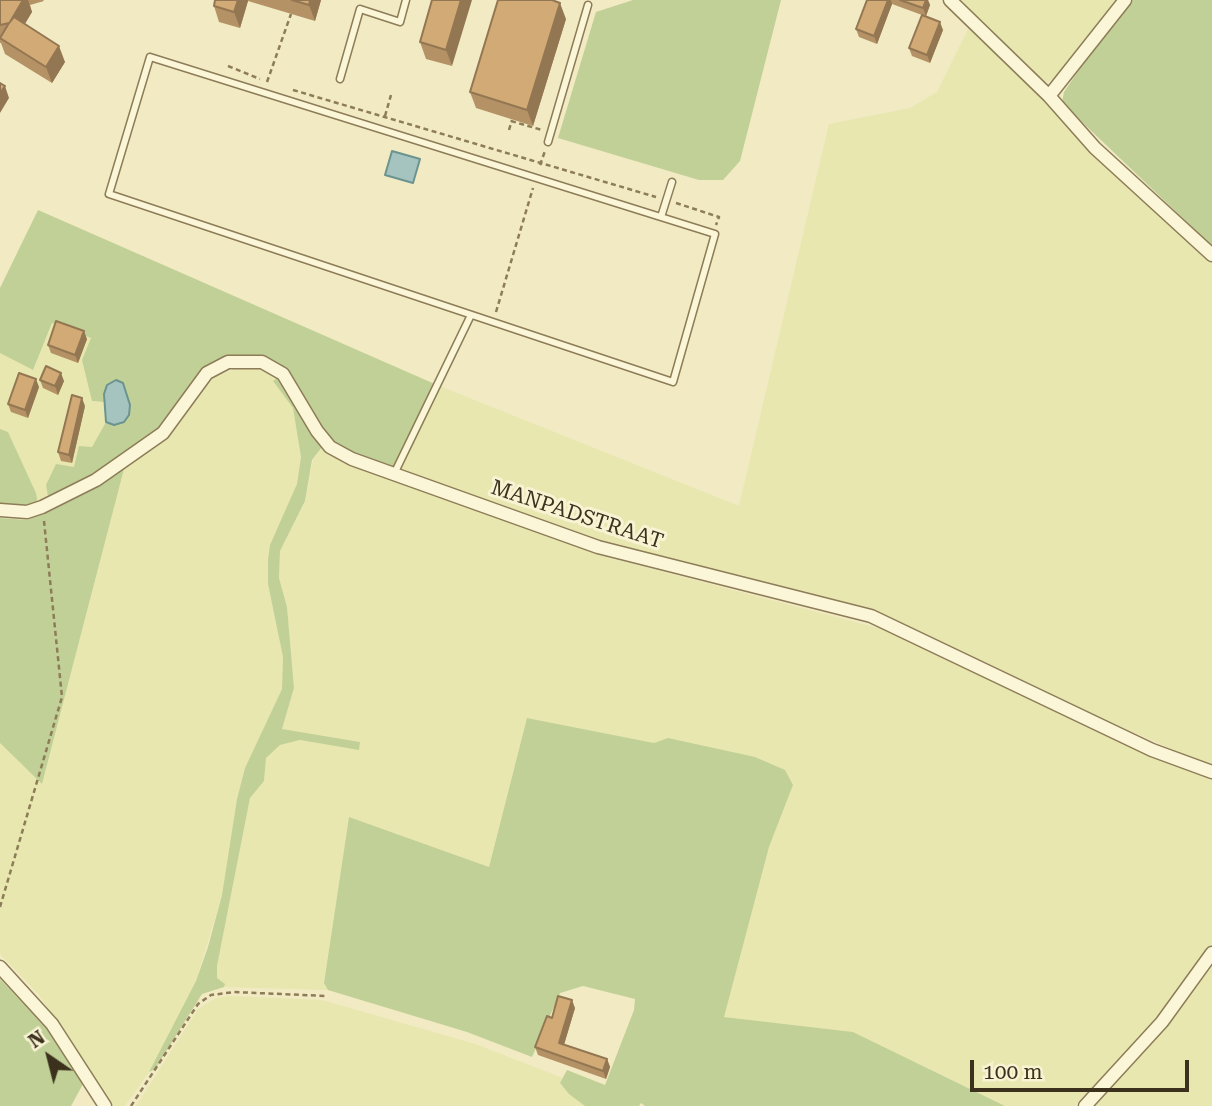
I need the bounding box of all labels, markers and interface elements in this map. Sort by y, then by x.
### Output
street label: MANPADSTRAAT [488,475,666,555]
north arrow [14,1022,84,1092]
text: N [24,1026,49,1053]
scale bar [974,1046,1193,1090]
text: 100 m [983,1060,1043,1084]

